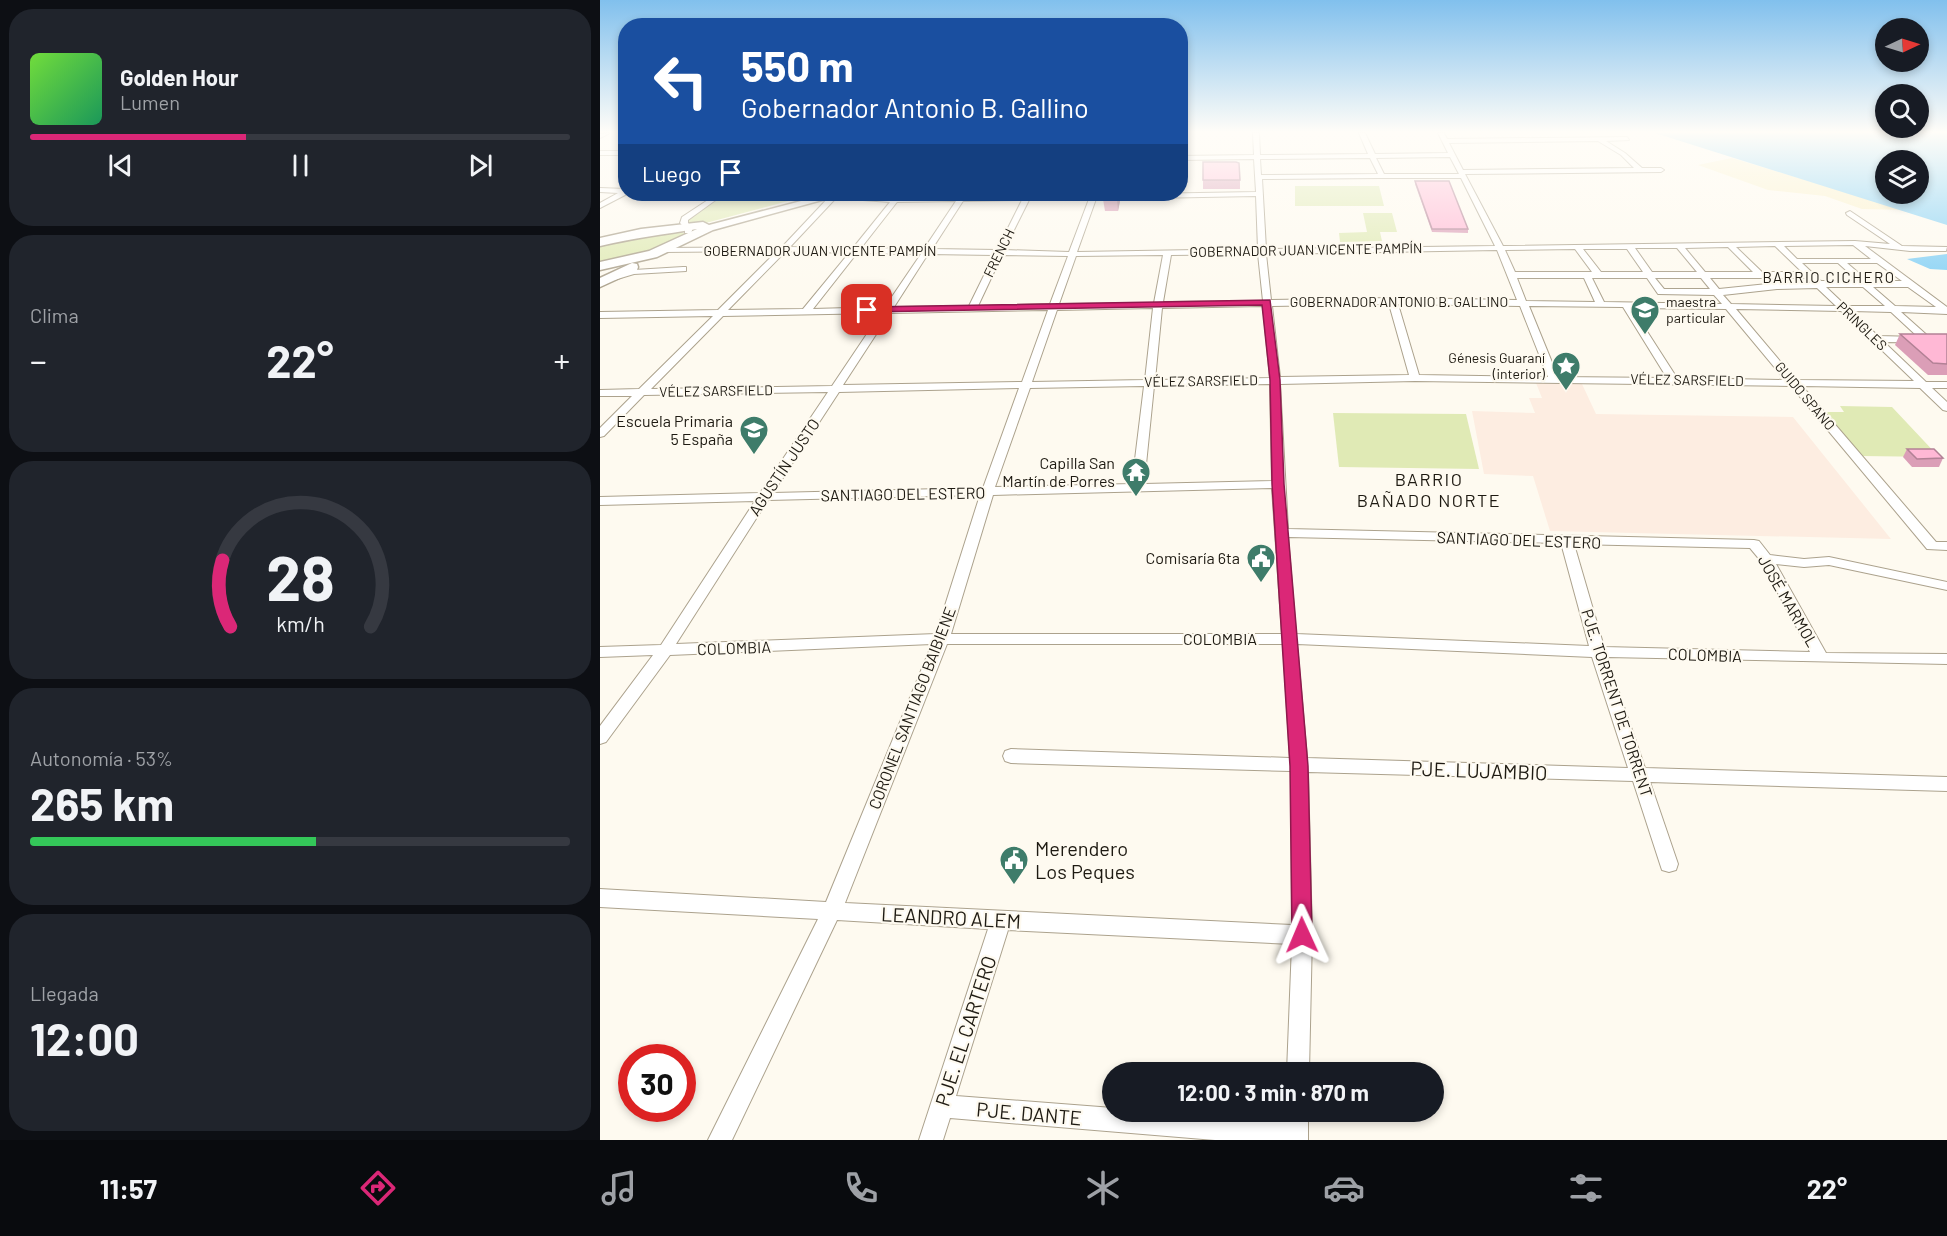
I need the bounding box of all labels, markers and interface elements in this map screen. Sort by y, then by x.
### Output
north arrow [1875,18,1929,72]
map controls [1875,18,1929,204]
text: 550 m [741,40,854,90]
icon: left [642,42,720,120]
text: Golden Hour [120,64,238,90]
button: search [1875,84,1929,138]
text: Lumen [120,90,180,114]
text: Gobernador Antonio B. Gallino [741,91,1089,123]
icon: previous [104,149,137,182]
icon: pause [284,149,317,182]
icon: next [464,149,497,182]
button: layers [1875,150,1929,204]
icon: arrive [714,156,747,189]
text: Luego [642,160,702,186]
street label: FRENCH [979,226,1018,280]
street label: GOBERNADOR JUAN VICENTE PAMPÍN [1189,239,1423,260]
street label: GOBERNADOR JUAN VICENTE PAMPÍN [704,242,936,259]
district label: BARRIO CICHERO [1762,268,1896,286]
pin [841,284,892,335]
icon: arrive [850,293,883,326]
street label: GOBERNADOR ANTONIO B. GALLINO [1290,293,1508,310]
place label: maestra particular [1666,293,1725,326]
school or university icon: maestra particular [1629,294,1661,336]
street label: PRINGLES [1834,298,1891,354]
text: Clima [30,303,79,327]
text: 22° [266,333,334,387]
text: − [30,340,47,380]
text: + [553,340,570,380]
place label: Génesis Guaraní (interior) [1448,349,1545,382]
place icon: Génesis Guaraní (interior) [1550,350,1582,392]
street label: GUIDO SPANO [1772,358,1839,433]
street label: VÉLEZ SARSFIELD [1630,370,1744,389]
street label: VÉLEZ SARSFIELD [1144,371,1258,390]
street label: VÉLEZ SARSFIELD [659,381,773,400]
place label: Escuela Primaria 5 España [616,411,733,448]
school or university icon: Escuela Primaria 5 España [738,414,770,456]
street label: AGUSTÍN JUSTO [744,415,823,519]
place label: Capilla San Martín de Porres [1002,453,1115,490]
temple icon: Capilla San Martín de Porres [1120,456,1152,498]
district label: BARRIO BAÑADO NORTE [1357,468,1501,511]
street label: SANTIAGO DEL ESTERO [820,483,985,504]
street label: SANTIAGO DEL ESTERO [1436,527,1602,552]
text: 28 [266,539,334,613]
public building icon: Comisaría 6ta [1245,542,1277,584]
place label: Comisaría 6ta [1146,548,1240,567]
street label: JOSÉ MARMOL [1755,552,1822,650]
street label: CORONEL SANTIAGO BAIBIENE [864,604,959,812]
street label: PJE. TORRENT DE TORRENT [1578,606,1657,799]
text: km/h [276,611,324,636]
street label: COLOMBIA [1183,629,1257,648]
street label: COLOMBIA [697,637,772,658]
street label: COLOMBIA [1668,644,1743,665]
text: Autonomía · 53% [30,746,173,770]
street label: PJE. LUJAMBIO [1410,756,1548,784]
text: 265 km [30,776,174,830]
place label: Merendero Los Peques [1035,836,1135,883]
public building icon: Merendero Los Peques [998,844,1030,886]
street label: LEANDRO ALEM [881,901,1021,933]
position arrow [1270,903,1334,967]
street label: PJE. EL CARTERO [929,952,1001,1109]
text: Llegada [30,981,99,1005]
text: 12:00 [30,1011,139,1065]
speed limit sign: 30 [618,1044,696,1122]
text: 12:00 · 3 min · 870 m [1177,1079,1369,1105]
street label: PJE. DANTE [975,1096,1083,1130]
icon: directions [357,1167,399,1209]
icon: music [598,1167,640,1209]
icon: phone [840,1167,882,1209]
icon: climate [1082,1167,1124,1209]
icon: car [1323,1167,1365,1209]
icon: filters [1565,1167,1607,1209]
text: 11:57 [100,1172,157,1204]
text: 22° [1807,1172,1847,1204]

